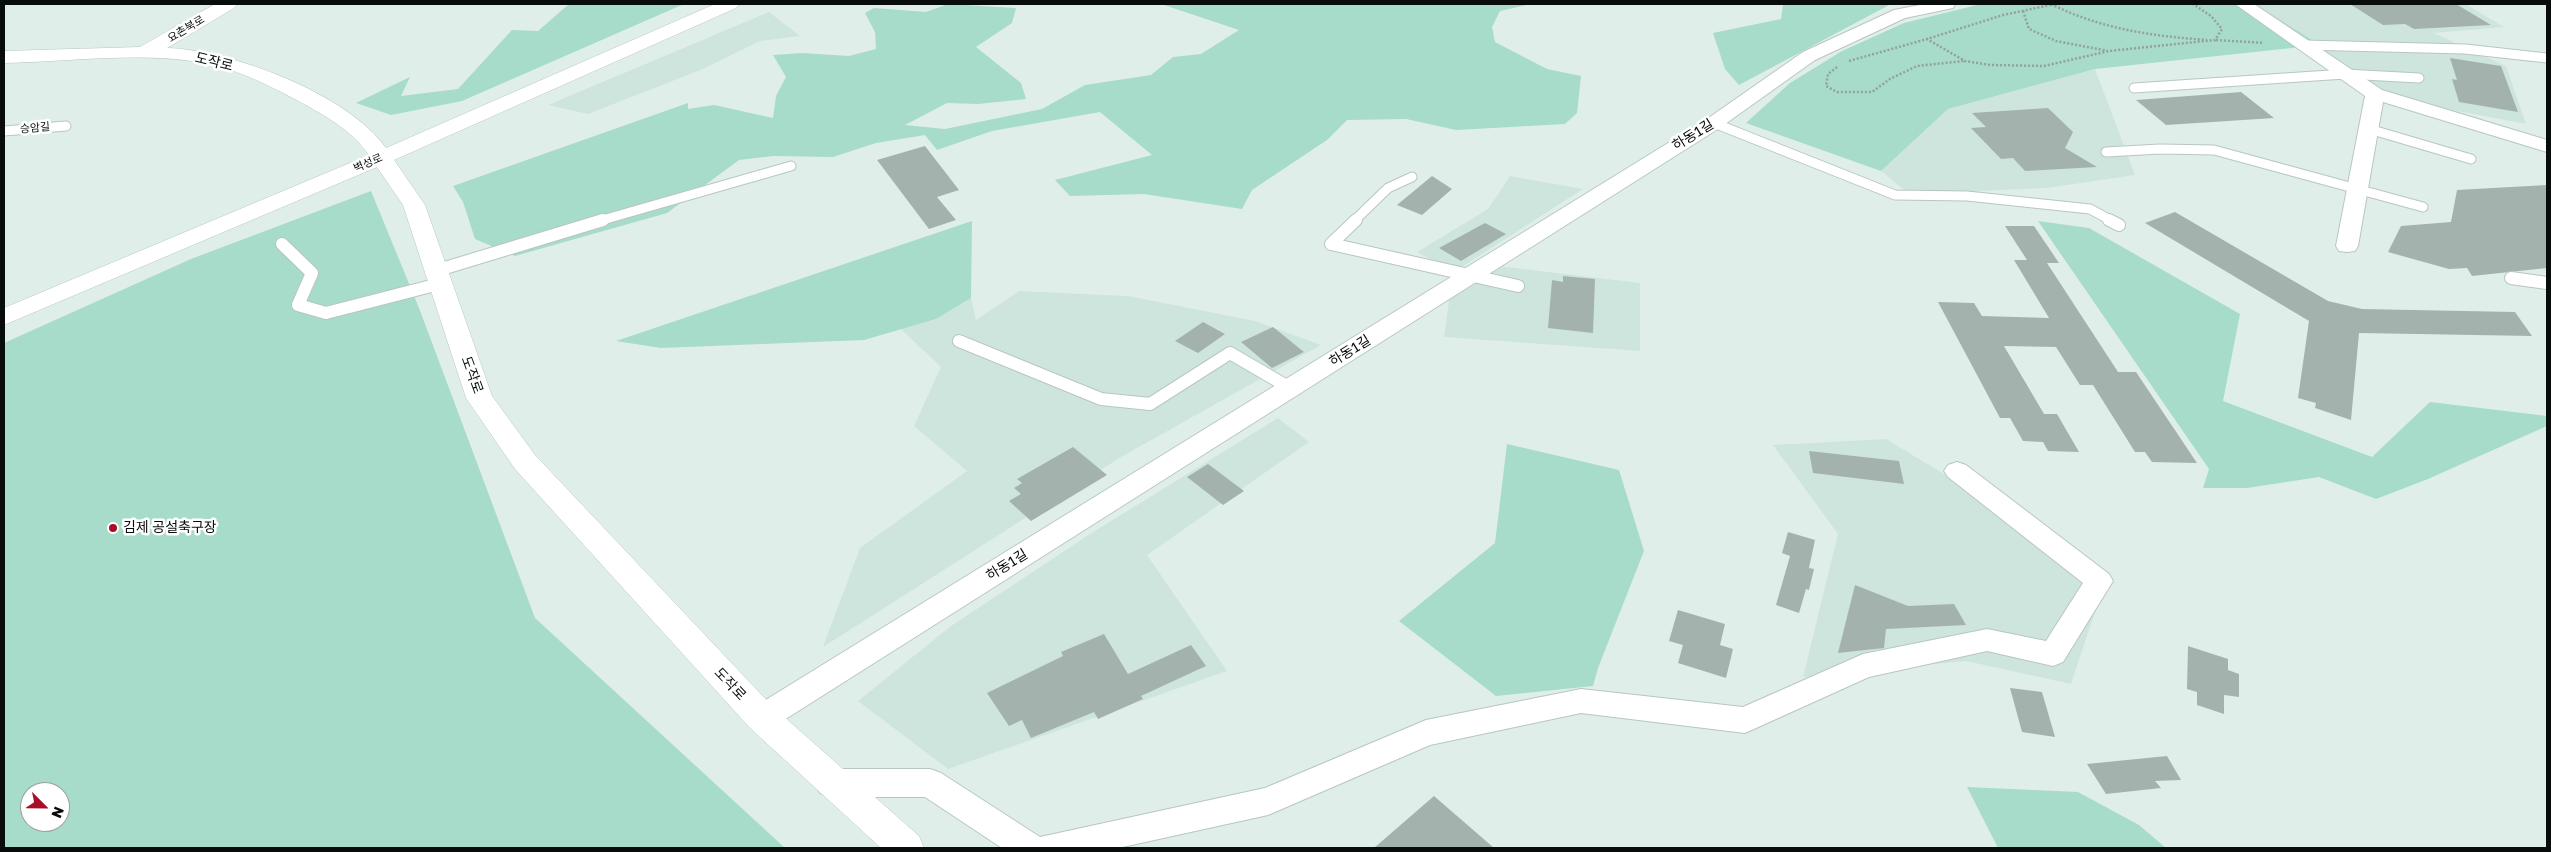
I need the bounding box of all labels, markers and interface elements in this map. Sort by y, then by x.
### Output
street label: 요촌북로 [165,13,207,45]
street label: 도작로 [193,49,235,75]
street label: 하동1길 [1669,116,1717,154]
street label: 승암길 [19,120,51,136]
street label: 벽성로 [351,151,385,175]
street label: 하동1길 [1326,332,1374,370]
street label: 도작로 [457,354,487,396]
place label: 김제 공설축구장 [123,520,217,536]
marker: 김제 공설축구장 [107,522,119,534]
street label: 하동1길 [983,546,1031,584]
street label: 도작로 [711,664,749,704]
north arrow [20,782,70,832]
text: N [48,804,68,821]

